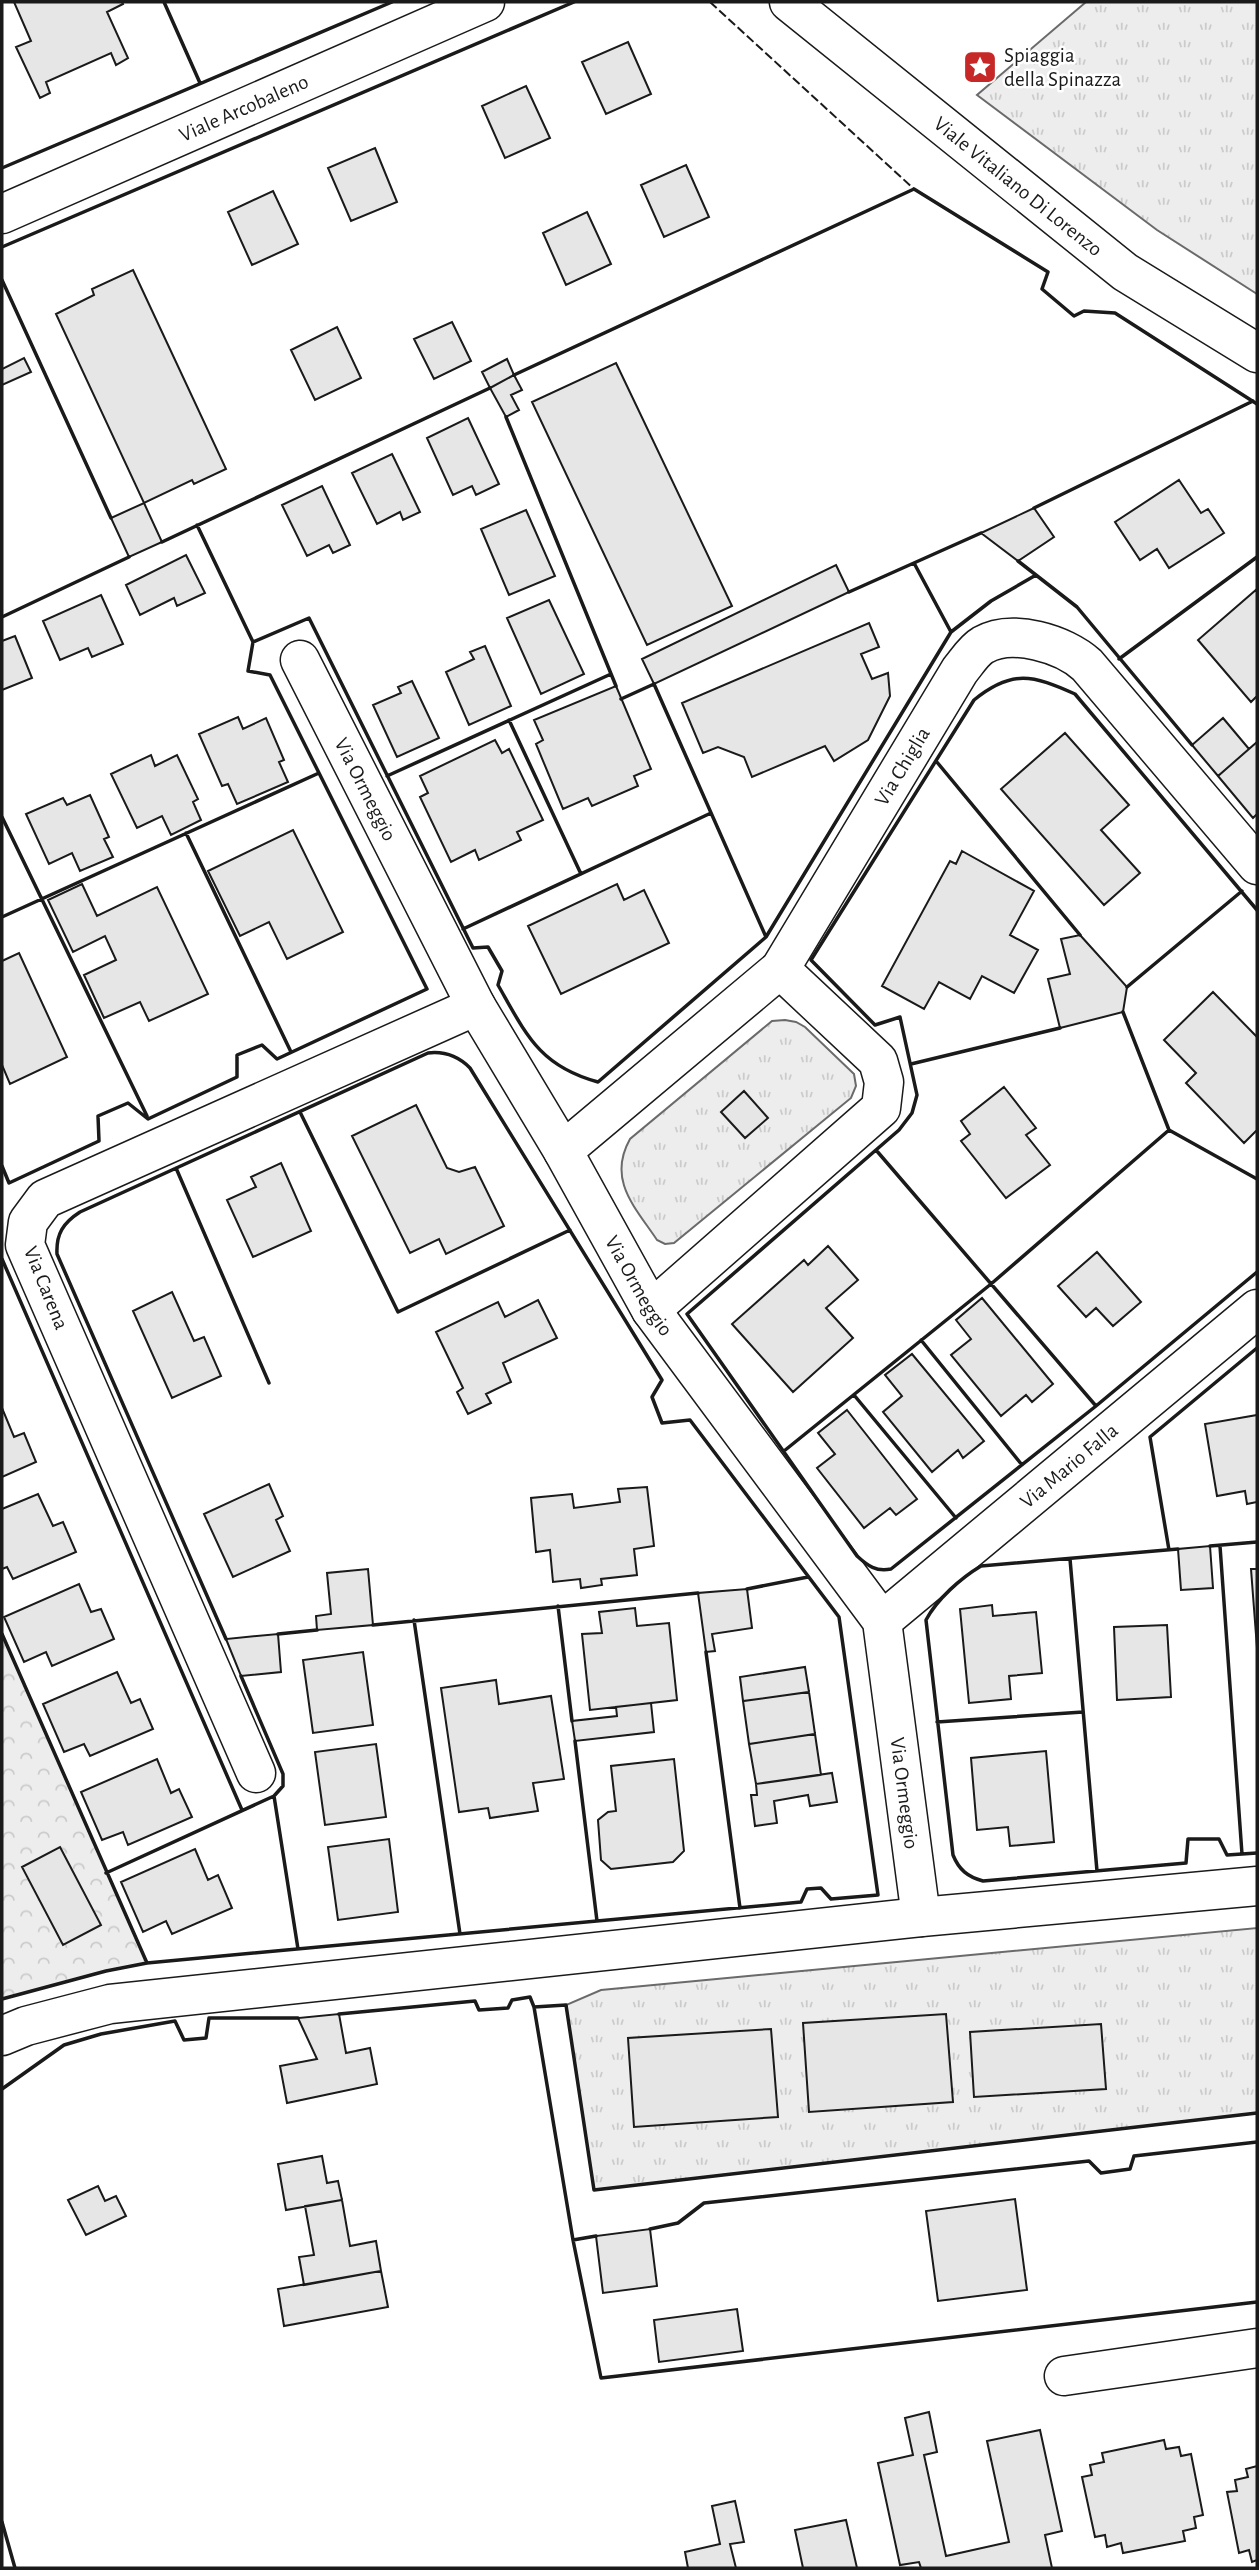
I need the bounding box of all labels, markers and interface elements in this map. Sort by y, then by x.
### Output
place label: Spiaggia della Spinazza [1004,45,1122,90]
place icon: Spiaggia della Spinazza [961,48,999,86]
street label: Viale Arcobaleno [176,70,311,145]
street label: Viale Vitaliano Di Lorenzo [930,112,1106,260]
street label: Via Chiglia [871,723,934,809]
street label: Via Ormeggio [331,734,401,844]
street label: Via Ormeggio [602,1232,677,1340]
street label: Via Carena [20,1244,72,1333]
street label: Via Mario Falla [1016,1419,1122,1512]
street label: Via Ormeggio [887,1736,922,1850]

